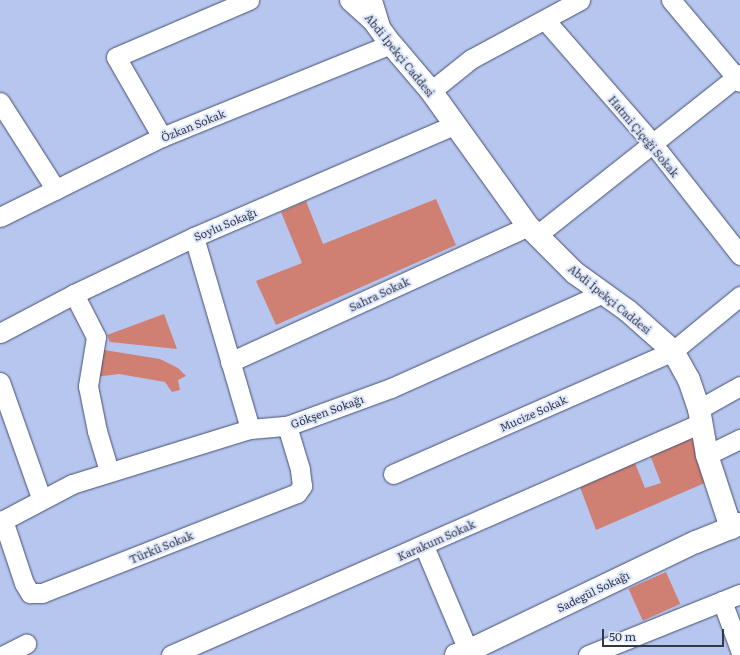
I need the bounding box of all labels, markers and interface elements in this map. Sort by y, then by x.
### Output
street label: Abdi İpekçi Caddesi [363,11,437,99]
street label: Hatmi Çiçeği Sokak [606,93,682,179]
street label: Özkan Sokak [159,106,227,144]
street label: Soylu Sokağı [192,205,258,243]
street label: Abdi İpekçi Caddesi [566,262,654,336]
street label: Sahra Sokak [347,274,411,314]
street label: Gökşen Sokağı [289,392,365,430]
street label: Mucize Sokak [497,392,569,434]
street label: Karakum Sokak [395,517,477,563]
street label: Türkü Sokak [127,528,195,566]
street label: Sadegül Sokağı [555,568,631,614]
scale bar [604,621,726,647]
text: 50 m [609,627,636,645]

